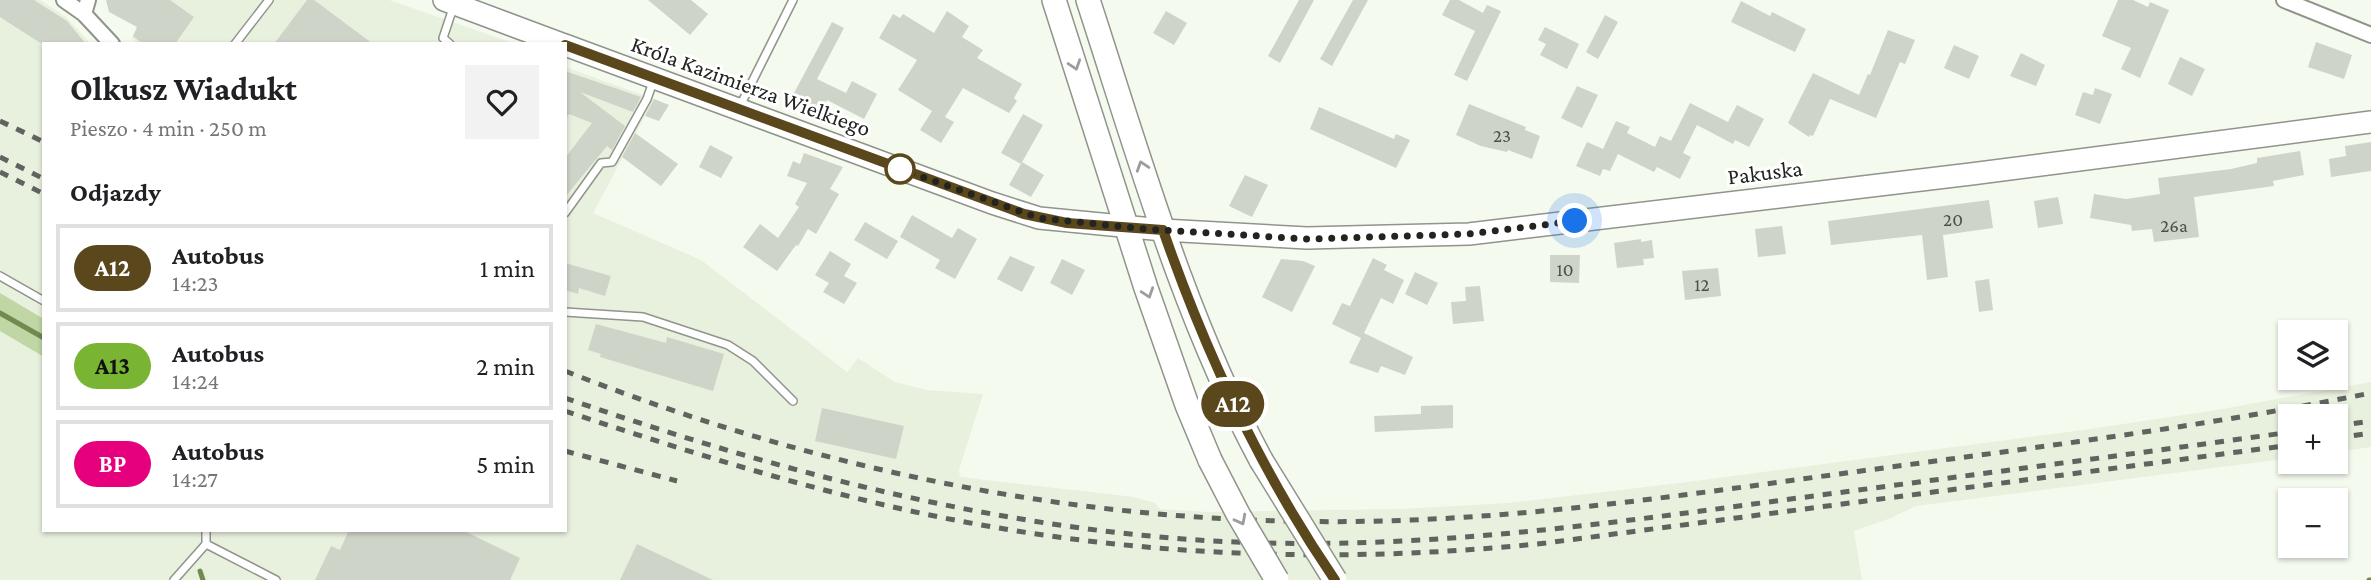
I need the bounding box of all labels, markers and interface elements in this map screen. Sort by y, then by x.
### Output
street label: Króla Kazimierza Wielkiego [628,31,874,141]
one-way arrow [1067,58,1081,70]
button: heart [465,65,539,139]
text: Olkusz Wiadukt [70,70,297,107]
text: Pieszo · 4 min · 250 m [70,115,267,141]
house number: 23 [1493,125,1511,146]
unlabelled marker [885,154,915,184]
street label: Pakuska [1726,154,1804,190]
one-way arrow [1136,160,1150,172]
text: Odjazdy [70,178,161,207]
your location [1557,203,1592,238]
house number: 20 [1943,209,1963,230]
house number: 26a [2160,215,2188,236]
text: Autobus [172,241,264,270]
text: A12 [95,254,130,281]
text: 1 min [480,254,535,283]
house number: 10 [1556,259,1574,280]
text: 14:23 [172,270,219,296]
house number: 12 [1694,274,1710,295]
one-way arrow [1140,286,1154,299]
map controls [2278,320,2348,558]
button: layers [2278,320,2348,390]
text: Autobus [172,339,264,368]
text: A13 [95,352,130,379]
text: 2 min [476,352,535,381]
text: 14:24 [172,368,219,394]
line badge: A12 [1193,381,1273,427]
text: A12 [1215,390,1251,417]
button: + [2278,404,2348,474]
text: Autobus [172,437,264,466]
text: BP [99,450,126,477]
text: 5 min [476,450,535,479]
text: 14:27 [172,466,218,492]
button: − [2278,488,2348,558]
one-way arrow [1233,513,1247,526]

